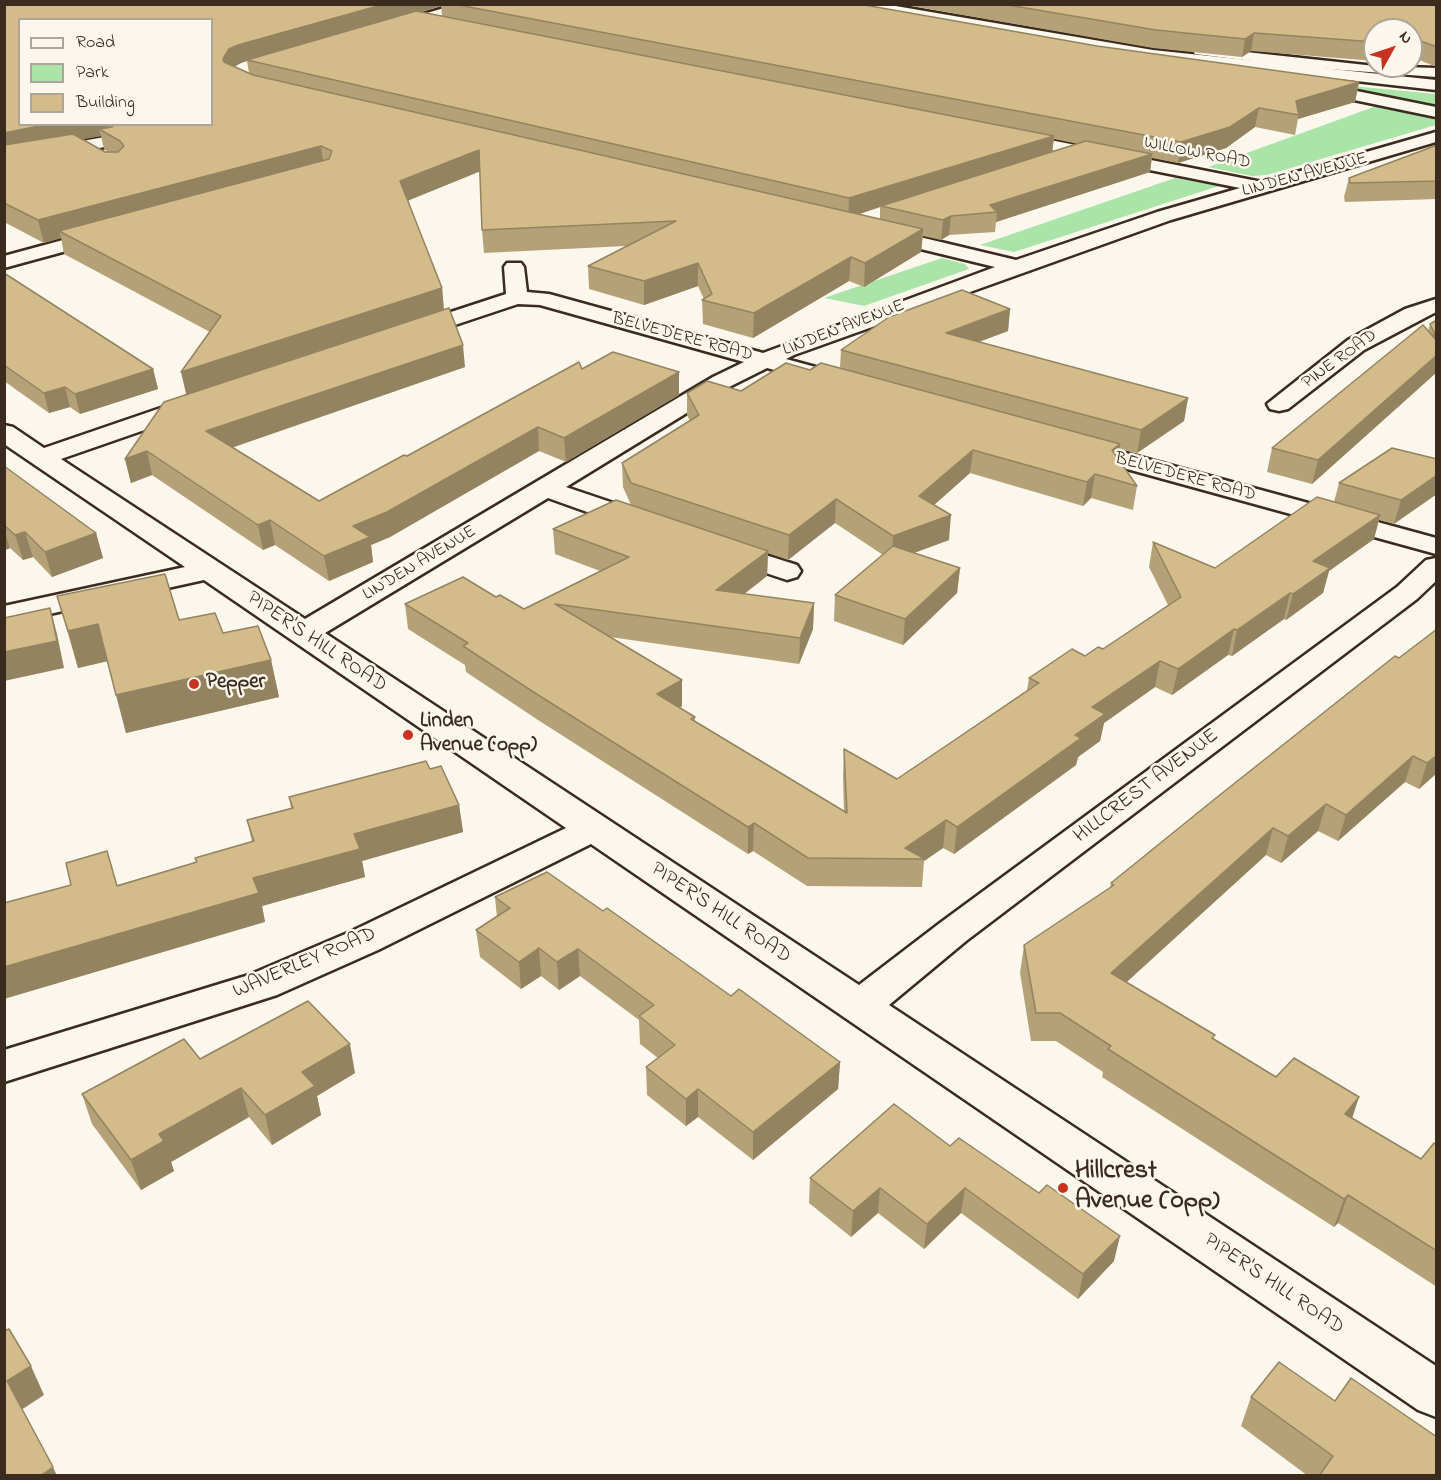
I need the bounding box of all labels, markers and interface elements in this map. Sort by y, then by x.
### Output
legend [18,18,213,126]
north arrow [1363,18,1423,78]
text: N [1393,26,1418,50]
text: Road [76,30,115,56]
text: Park [76,60,109,86]
text: Building [76,90,135,116]
street label: WILLOW ROAD [1142,133,1252,175]
street label: LINDEN AVENUE [1240,149,1370,203]
street label: LINDEN AVENUE [780,296,908,362]
street label: BELVEDERE ROAD [609,309,755,367]
street label: PINE ROAD [1298,326,1382,394]
street label: BELVEDERE ROAD [1112,449,1258,507]
street label: LINDEN AVENUE [359,522,481,606]
street label: PIPER'S HILL ROAD [241,587,391,699]
place label: Pepper [206,671,265,697]
marker: Pepper [187,677,201,691]
place label: Linden Avenue (opp) [420,710,537,760]
street label: HILLCREST AVENUE [1070,724,1224,850]
marker: Linden Avenue (opp) [401,728,415,742]
street label: PIPER'S HILL ROAD [645,858,795,970]
street label: WAVERLEY ROAD [230,923,380,1005]
place label: Hillcrest Avenue (opp) [1075,1157,1220,1218]
marker: Hillcrest Avenue (opp) [1056,1181,1070,1195]
street label: PIPER'S HILL ROAD [1198,1229,1348,1341]

